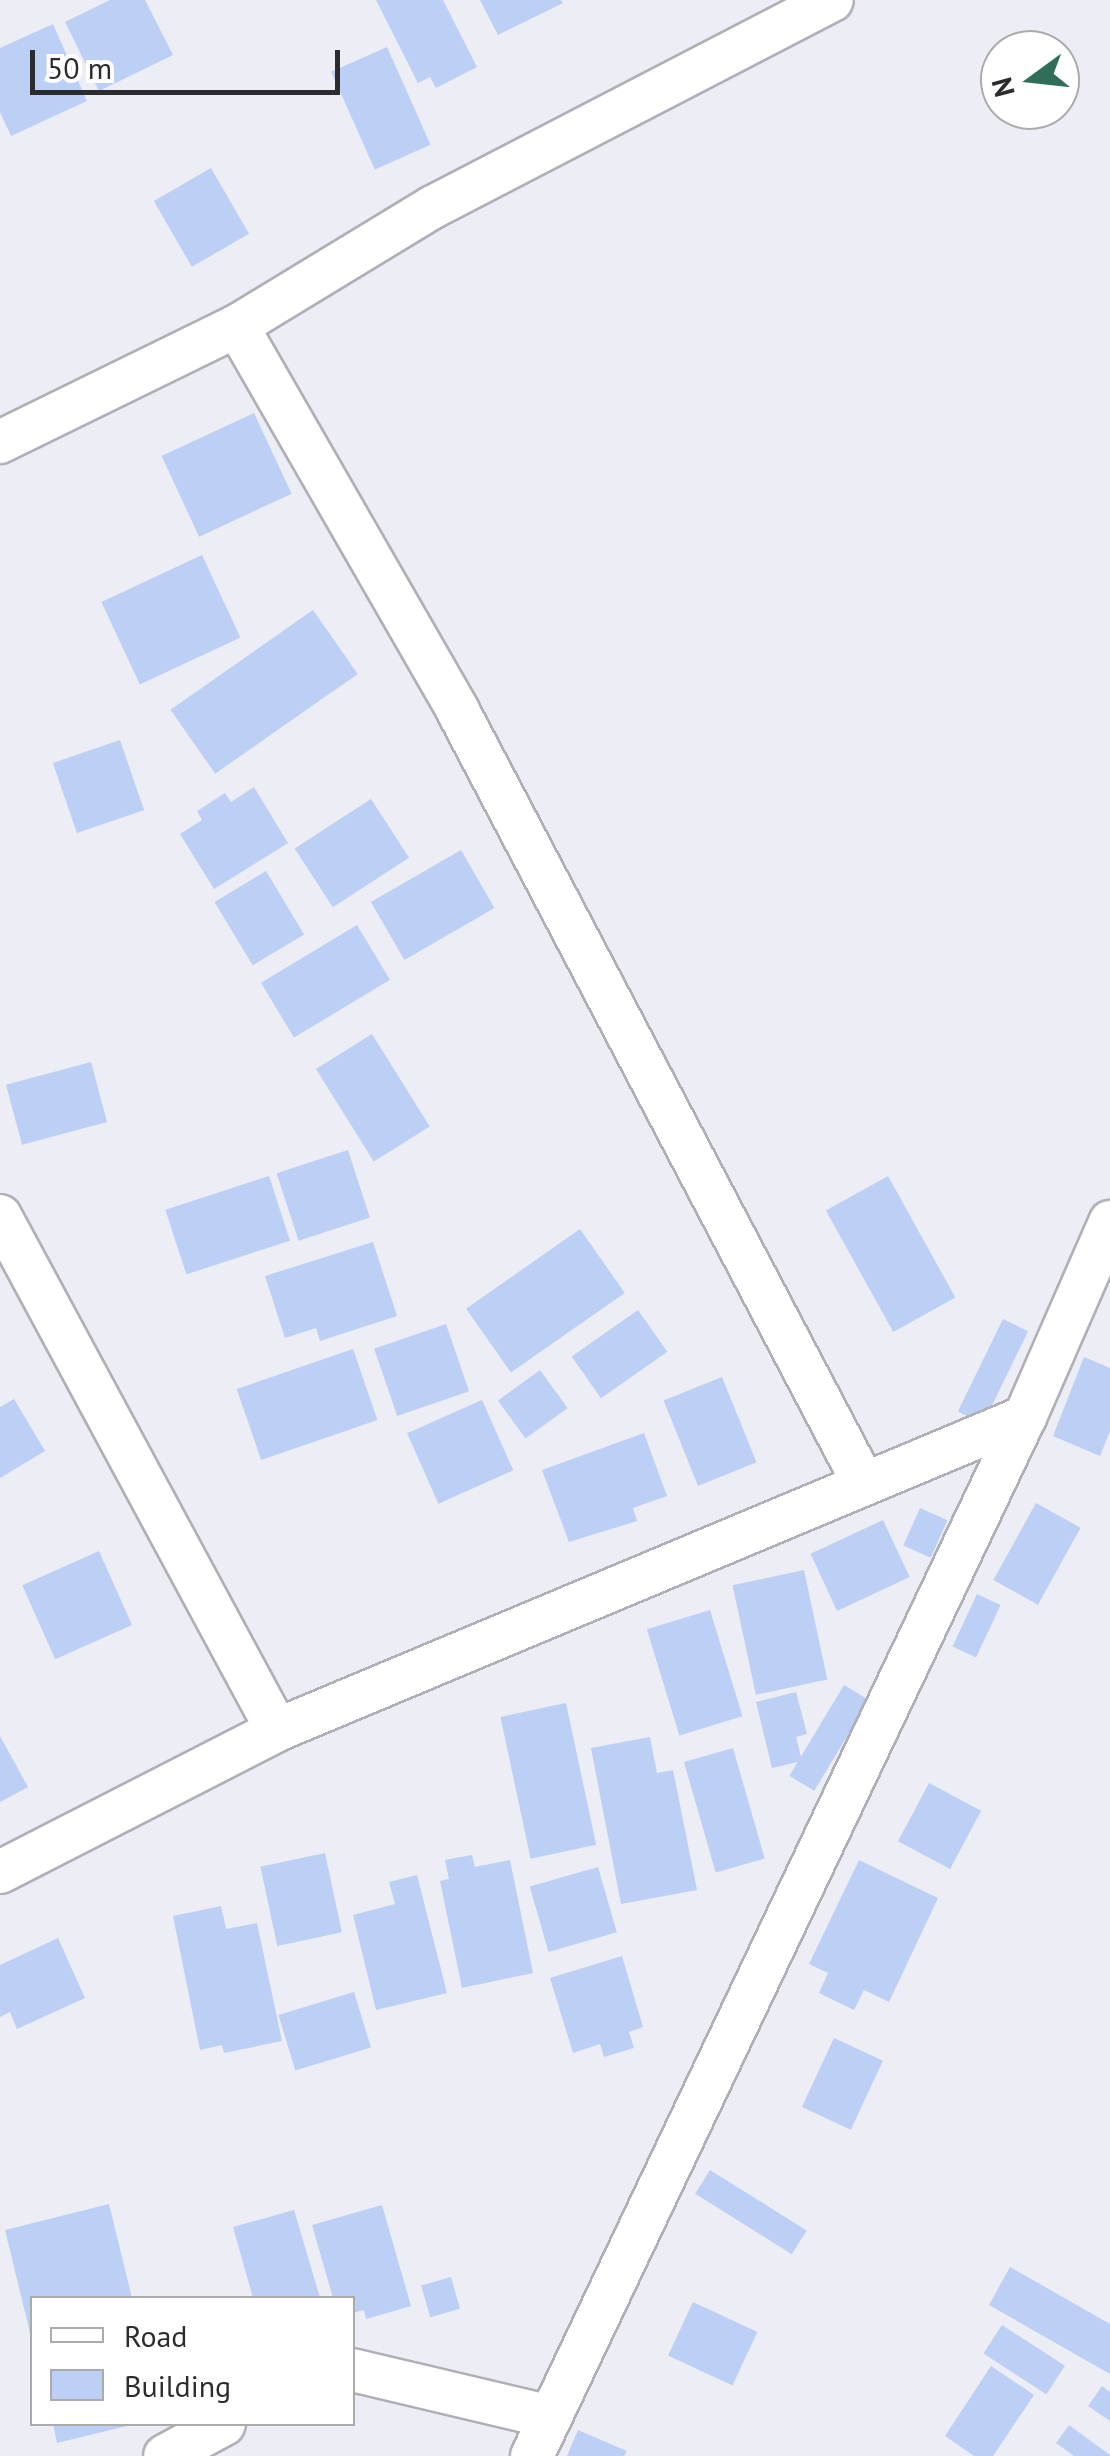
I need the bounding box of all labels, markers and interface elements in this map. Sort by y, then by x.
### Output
scale bar [35,30,345,92]
north arrow [980,30,1080,130]
text: 50 m [47,48,112,87]
text: N [982,74,1023,101]
legend [30,2296,355,2426]
text: Road [124,2316,188,2355]
text: Building [124,2366,231,2405]

